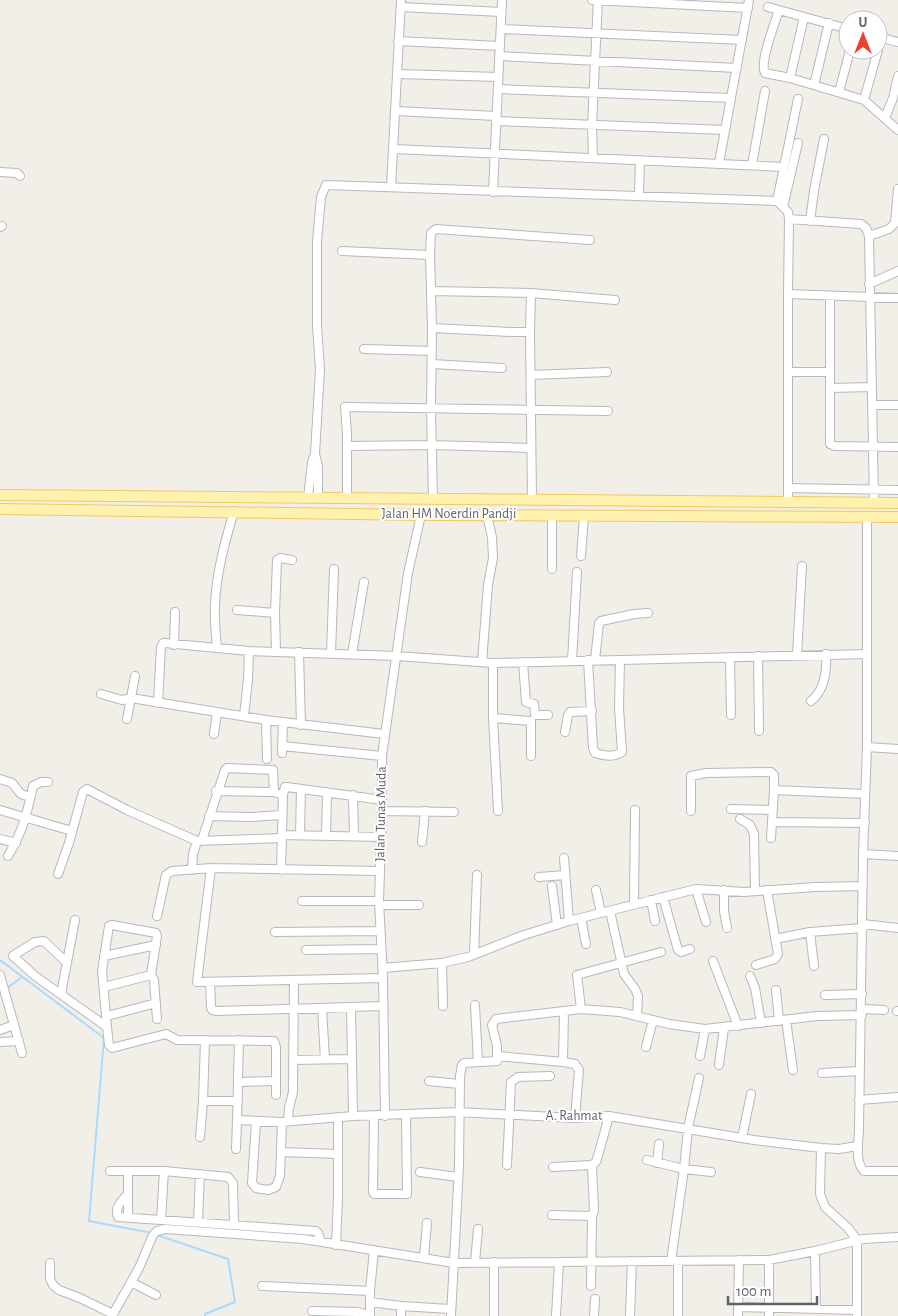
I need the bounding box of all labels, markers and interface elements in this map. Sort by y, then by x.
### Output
north arrow [838,10,888,60]
text: U [859,16,868,30]
street label: Jalan HM Noerdin Pandji [382,507,516,521]
street label: Jalan Tunas Muda [373,766,389,862]
street label: A. Rahmat [546,1109,603,1123]
scale bar [728,1274,817,1306]
text: 100 m [736,1284,771,1299]

